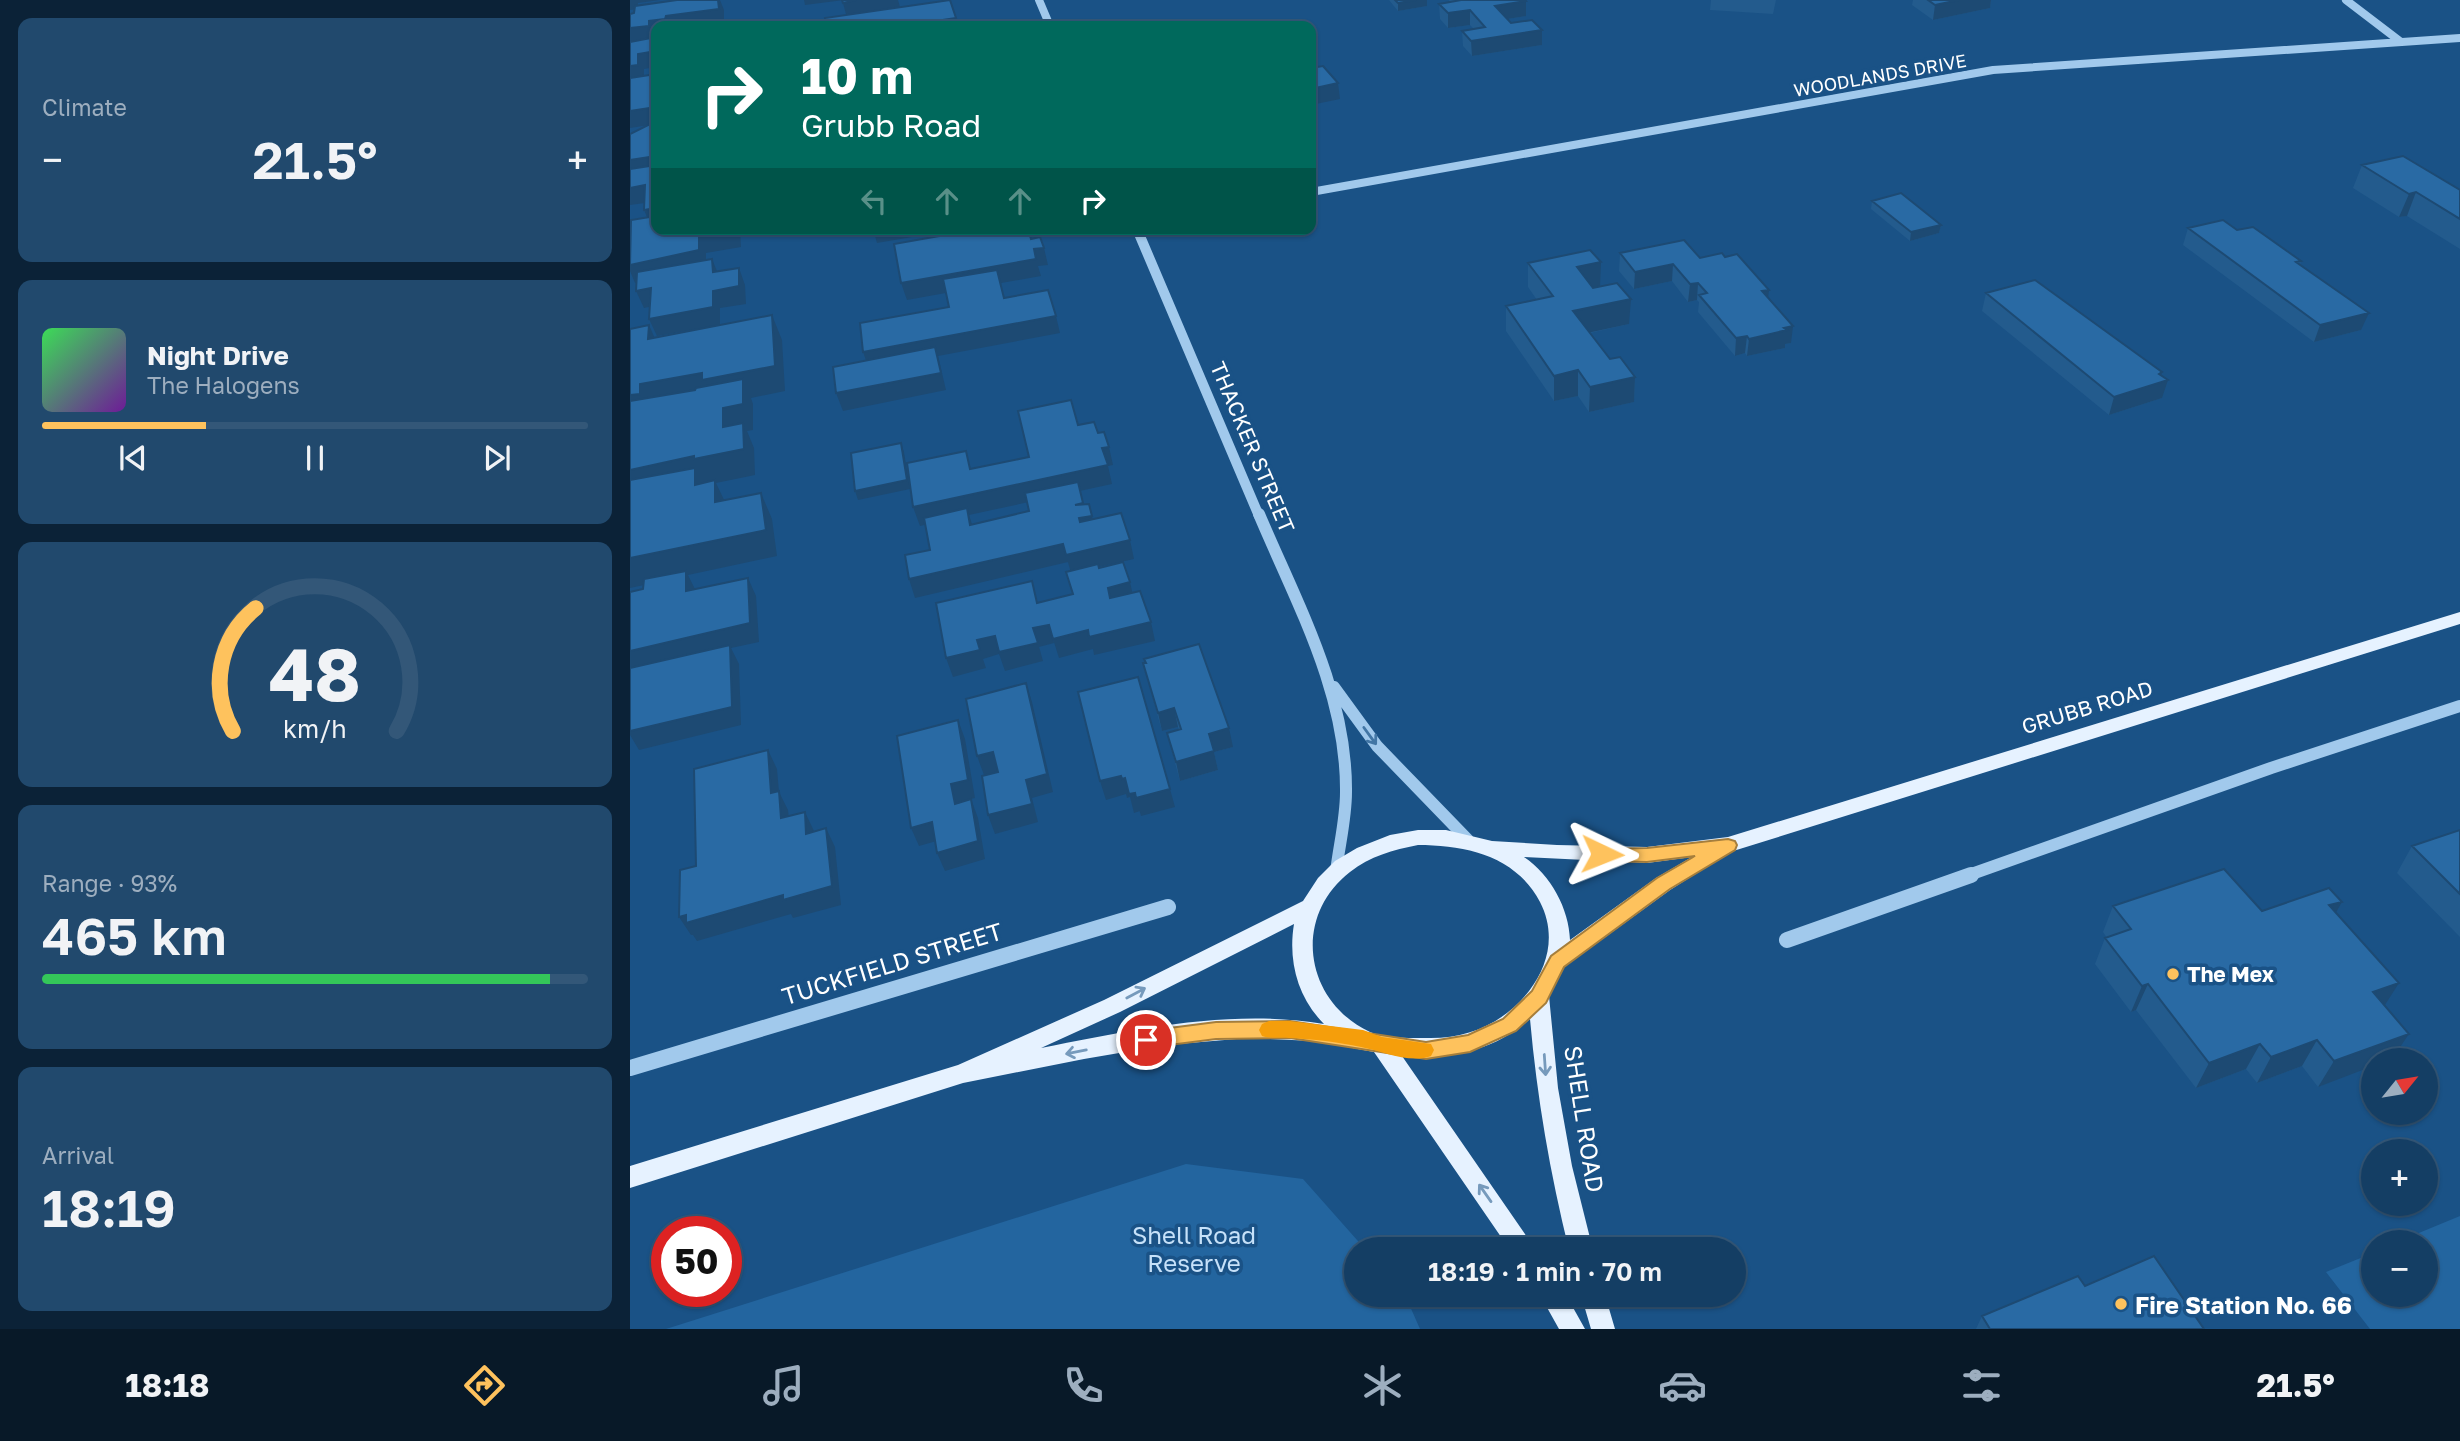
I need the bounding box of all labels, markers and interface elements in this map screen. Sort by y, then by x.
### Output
text: 10 m [801,46,913,105]
icon: right [686,49,777,140]
street label: WOODLANDS DRIVE [1792,49,1968,101]
text: Climate [42,93,127,121]
text: Grubb Road [801,106,981,144]
text: 21.5° [253,128,377,190]
text: − [42,137,63,182]
text: + [567,137,588,182]
icon: left [855,182,893,220]
icon: ahead [928,182,966,220]
icon: ahead [1001,182,1039,220]
icon: right [1074,182,1112,220]
text: Night Drive [147,340,289,371]
street label: THACKER STREET [1205,358,1301,536]
text: The Halogens [147,371,300,399]
icon: previous [114,439,152,477]
icon: pause [296,439,334,477]
icon: next [478,439,516,477]
text: 48 [269,630,361,717]
street label: GRUBB ROAD [2018,675,2156,739]
text: km/h [283,712,347,743]
one-way arrow [1363,726,1377,745]
position arrow [1565,817,1639,891]
text: Range · 93% [42,869,177,897]
text: 465 km [42,904,227,966]
street label: TUCKFIELD STREET [778,916,1006,1010]
place label: The Mex [2187,961,2274,987]
marker: The Mex [2165,966,2181,982]
one-way arrow [1125,986,1146,1000]
pin [1116,1010,1176,1070]
icon: arrive [1127,1021,1165,1059]
street label: SHELL ROAD [1559,1044,1611,1194]
one-way arrow [1065,1045,1088,1059]
north arrow [2361,1048,2438,1125]
map controls [2361,1048,2438,1307]
one-way arrow [1539,1053,1552,1076]
button: + [2361,1139,2438,1216]
text: Arrival [42,1141,114,1169]
text: 18:19 [42,1176,176,1238]
one-way arrow [1478,1184,1492,1203]
speed limit sign: 50 [651,1216,742,1307]
park label: Shell Road Reserve [1132,1220,1256,1277]
button: − [2361,1230,2438,1307]
text: 18:19 · 1 min · 70 m [1428,1256,1662,1287]
place label: Fire Station No. 66 [2135,1290,2352,1319]
marker: Fire Station No. 66 [2113,1296,2129,1312]
icon: directions [460,1361,509,1410]
icon: music [759,1361,808,1410]
icon: phone [1059,1361,1108,1410]
icon: climate [1358,1361,1407,1410]
icon: car [1658,1361,1707,1410]
icon: filters [1957,1361,2006,1410]
text: 18:18 [125,1366,209,1404]
text: 21.5° [2256,1366,2335,1404]

